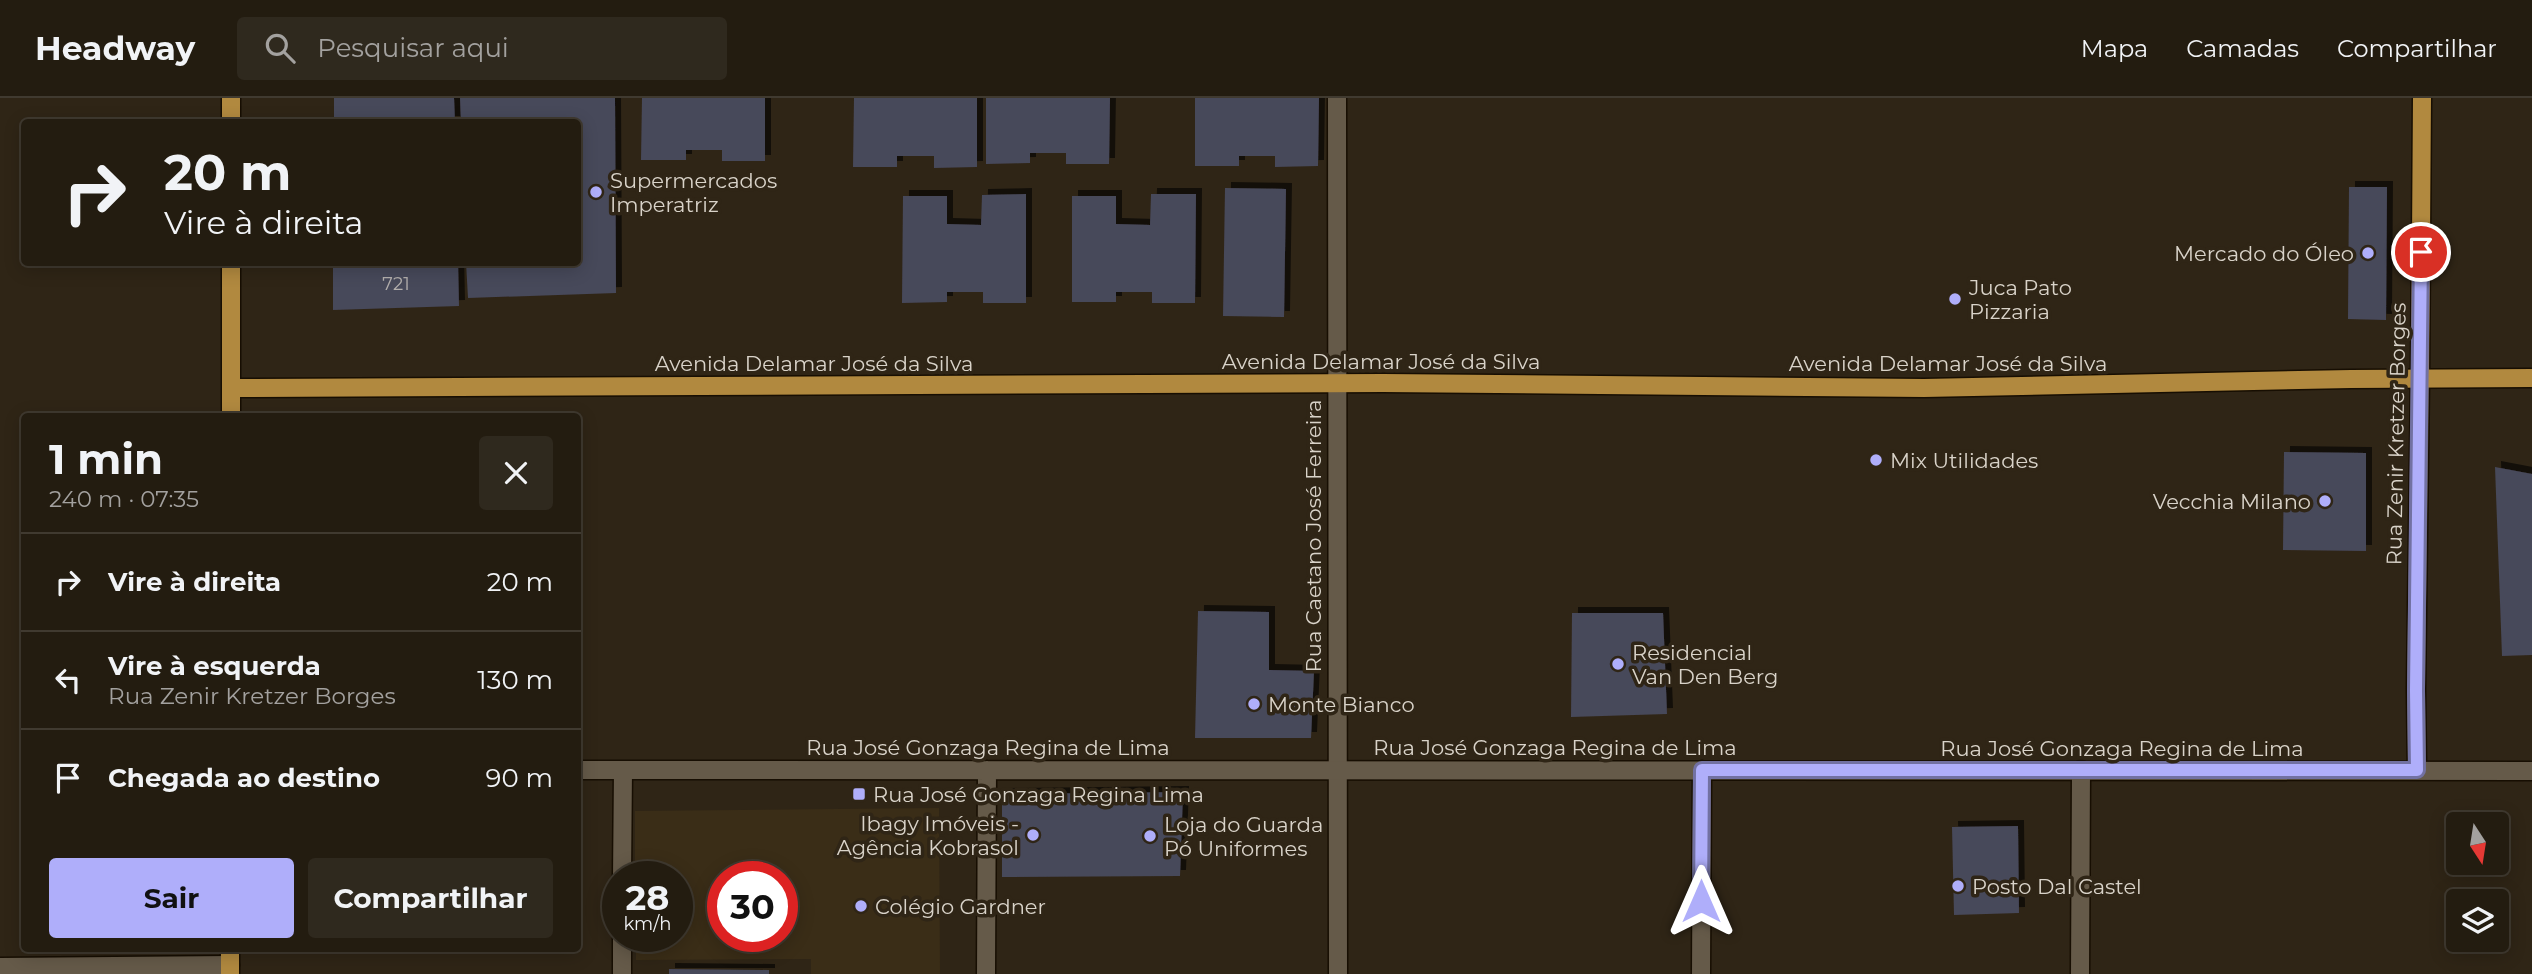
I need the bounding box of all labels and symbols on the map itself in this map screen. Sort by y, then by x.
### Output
place label: Supermercados Imperatriz [610,168,777,217]
marker: Supermercados Imperatriz [588,184,604,200]
pin [2391,222,2451,282]
place label: Mercado do Óleo [2174,241,2354,266]
marker: Mercado do Óleo [2360,245,2376,261]
house number: 721 [382,273,410,295]
place label: Juca Pato Pizzaria [1968,275,2072,324]
marker: Juca Pato Pizzaria [1947,291,1963,307]
street label: Rua Zenir Kretzer Borges [2381,302,2411,566]
street label: Avenida Delamar José da Silva [1222,349,1540,374]
street label: Avenida Delamar José da Silva [655,351,973,376]
street label: Avenida Delamar José da Silva [1789,351,2107,376]
street label: Rua Caetano José Ferreira [1301,400,1326,672]
place label: Mix Utilidades [1890,448,2038,473]
marker: Mix Utilidades [1868,452,1884,468]
place label: Vecchia Milano [2153,489,2311,514]
marker: Vecchia Milano [2317,493,2333,509]
place label: Residencial Van Den Berg [1632,640,1778,689]
marker: Residencial Van Den Berg [1610,656,1626,672]
place label: Monte Bianco [1268,692,1415,717]
marker: Monte Bianco [1246,696,1262,712]
street label: Rua José Gonzaga Regina de Lima [806,735,1170,760]
street label: Rua José Gonzaga Regina de Lima [1373,735,1737,760]
street label: Rua José Gonzaga Regina de Lima [1940,736,2304,761]
place label: Rua José Gonzaga Regina Lima [873,782,1204,807]
marker: Rua José Gonzaga Regina Lima [851,786,867,802]
place label: Ibagy Imóveis - Agência Kobrasol [837,811,1019,860]
place label: Loja do Guarda Pó Uniformes [1164,812,1323,861]
north arrow [2446,812,2510,875]
marker: Ibagy Imóveis - Agência Kobrasol [1025,827,1041,843]
marker: Loja do Guarda Pó Uniformes [1142,828,1158,844]
speed limit sign: 30 [707,861,798,952]
position arrow [1664,864,1738,938]
place label: Posto Dal Castel [1972,874,2142,899]
marker: Posto Dal Castel [1950,878,1966,894]
place label: Colégio Gardner [875,894,1046,919]
marker: Colégio Gardner [853,898,869,914]

